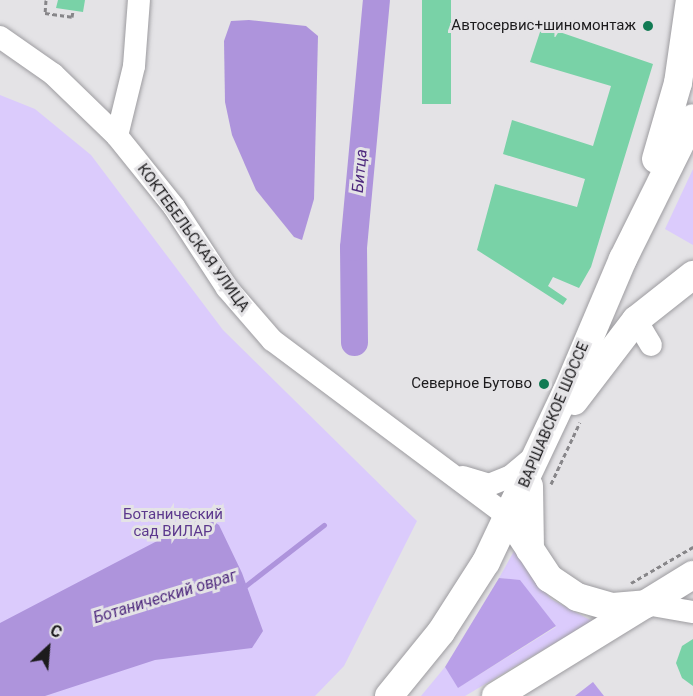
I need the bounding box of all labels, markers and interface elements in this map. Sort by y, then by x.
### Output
place label: Автосервис+шиномонтаж [451,17,636,35]
marker: Автосервис+шиномонтаж [641,19,655,33]
water label: Битца [349,148,371,194]
street label: КОКТЕБЕЛЬСКАЯ УЛИЦА [133,160,253,316]
street label: ВАРШАВСКОЕ ШОССЕ [515,340,593,490]
place label: Северное Бутово [411,375,532,393]
marker: Северное Бутово [537,377,551,391]
park label: Ботанический сад ВИЛАР [123,505,223,540]
water label: Ботанический овраг [91,566,239,628]
north arrow [18,618,78,678]
text: С [47,621,65,642]

